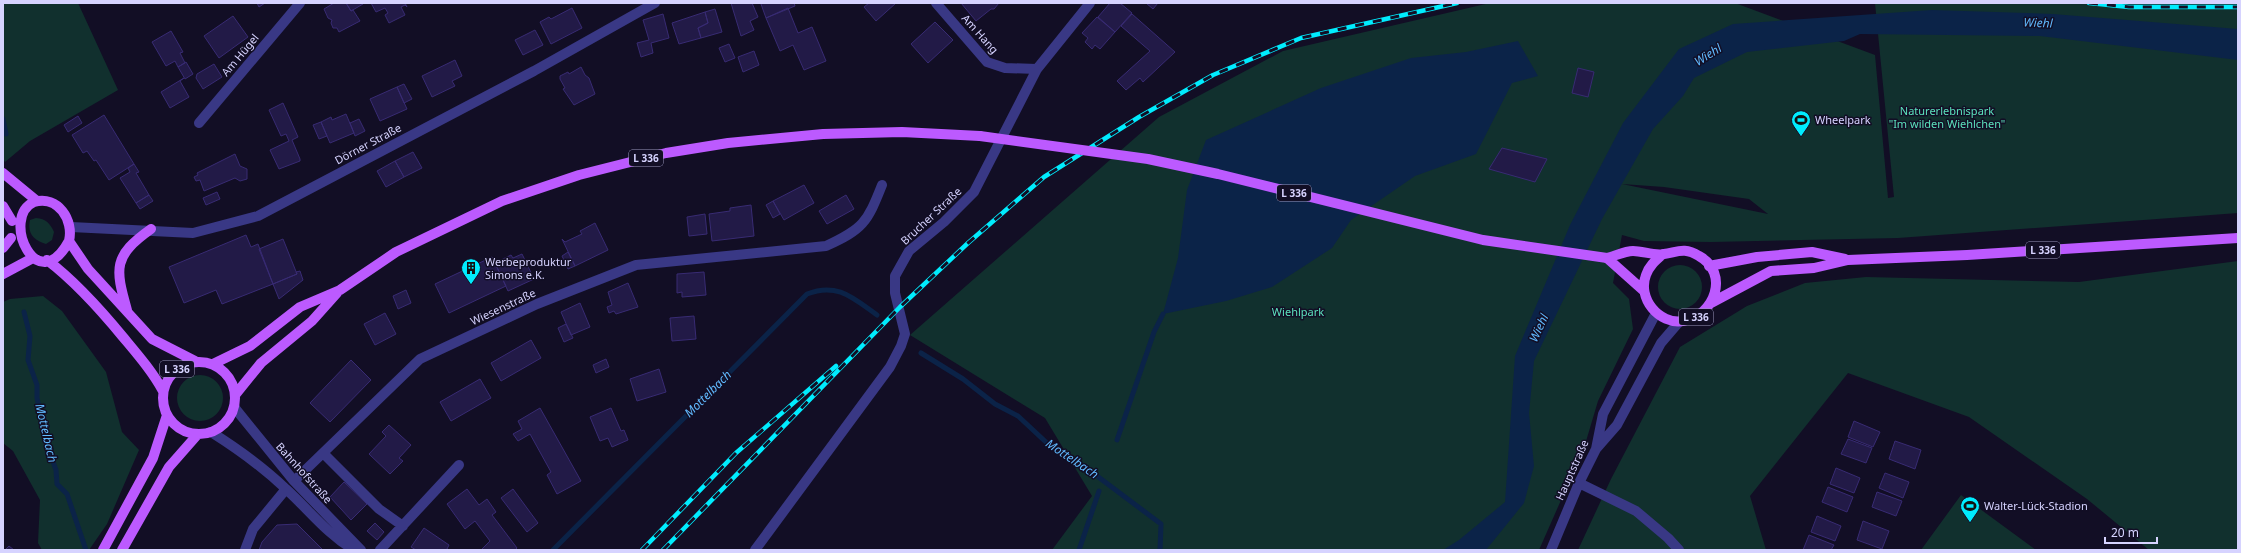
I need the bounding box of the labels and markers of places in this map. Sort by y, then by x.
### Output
sports icon: Wheelpark [1790,109,1812,137]
place label: Wheelpark [1815,112,1871,127]
place label: Werbeproduktur Simons e.K. [485,254,572,282]
building icon: Werbeproduktur Simons e.K. [460,257,482,285]
sports icon: Walter-Lück-Stadion [1959,495,1981,523]
place label: Walter-Lück-Stadion [1984,498,2088,513]

